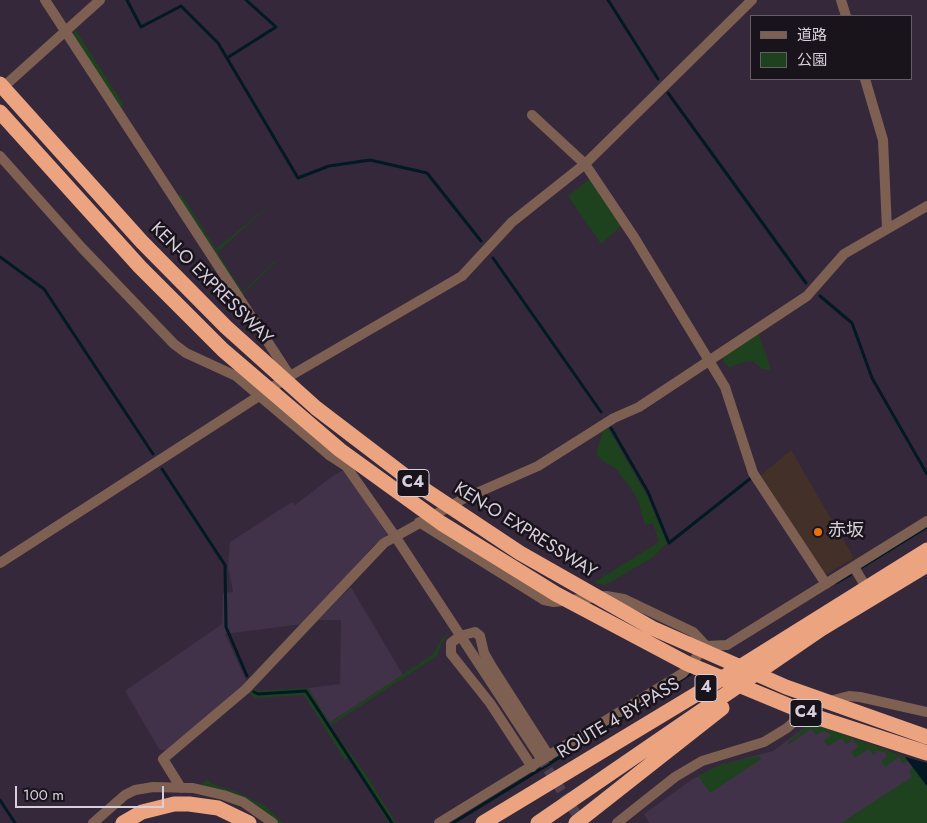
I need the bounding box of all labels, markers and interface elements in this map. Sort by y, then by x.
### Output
legend [750,15,912,80]
text: 道路 [797,24,827,46]
text: 公園 [797,49,827,71]
street label: KEN-O EXPRESSWAY [146,219,276,349]
road number: C4 [397,469,429,496]
street label: KEN-O EXPRESSWAY [450,478,600,584]
place label: 赤坂 [828,521,864,543]
marker: 赤坂 [812,526,824,538]
street label: ROUTE 4 BY-PASS [554,674,684,764]
road number: 4 [695,674,717,701]
road number: C4 [790,700,822,726]
scale bar [18,776,166,808]
text: 100 m [23,784,64,806]

